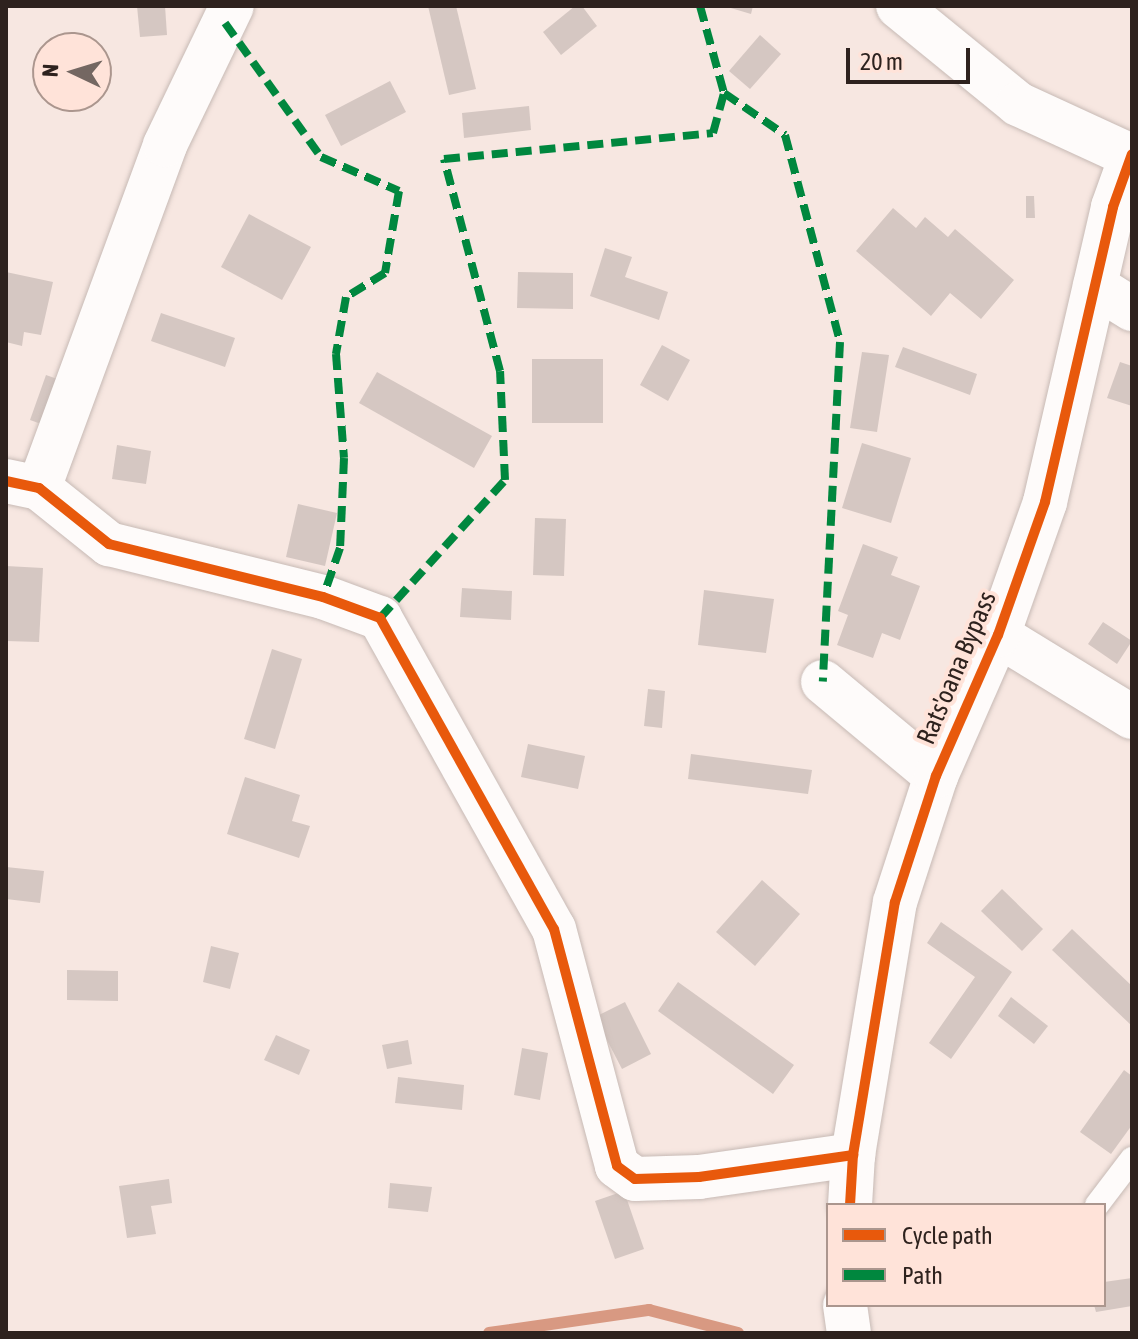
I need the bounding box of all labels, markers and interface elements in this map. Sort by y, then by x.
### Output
north arrow [32,32,112,112]
scale bar [850,32,974,82]
text: 20 m [860,48,903,75]
text: N [37,63,63,78]
street label: Rats'oana Bypass [911,587,1003,749]
legend [826,1203,1106,1307]
text: Cycle path [902,1222,993,1249]
text: Path [902,1262,943,1289]

